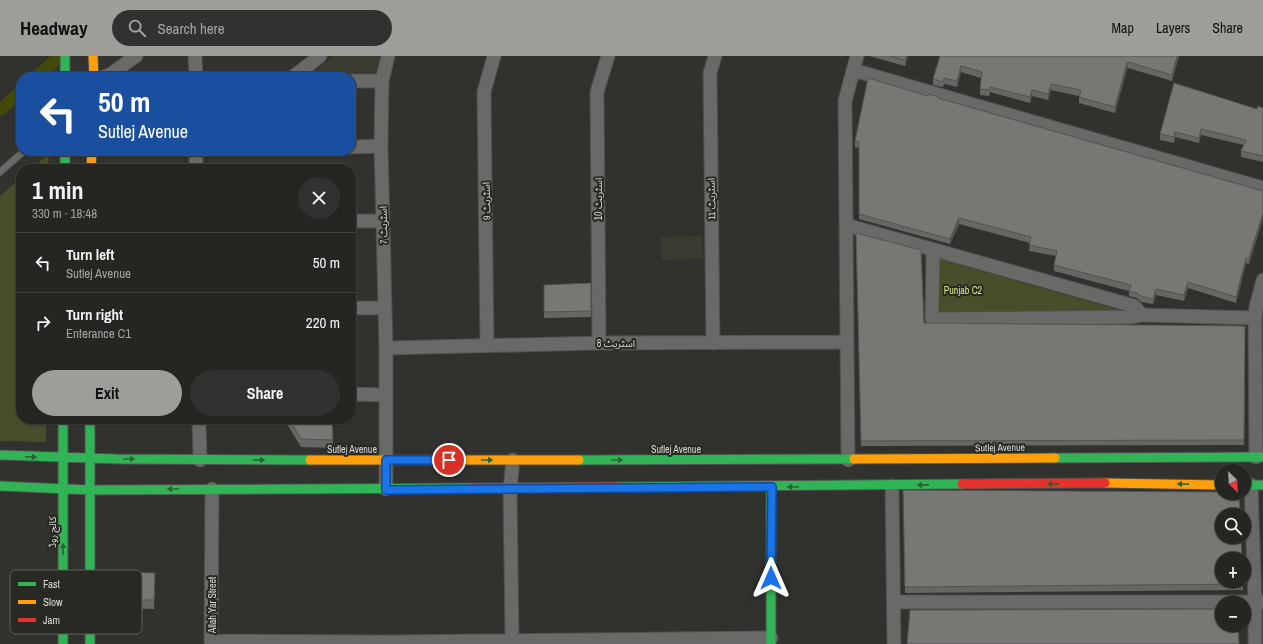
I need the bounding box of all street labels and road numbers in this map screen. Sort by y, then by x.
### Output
street label: اسٹریٹ 10 [592,178,605,220]
street label: اسٹریٹ 11 [705,178,718,220]
street label: اسٹریٹ 9 [480,182,493,220]
street label: اسٹریٹ 7 [377,206,390,244]
street label: اسٹریٹ 8 [597,337,635,350]
street label: Sutlej Avenue [975,441,1026,454]
street label: Sutlej Avenue [327,443,377,456]
street label: Sutlej Avenue [651,443,701,456]
street label: کالج روڈ [46,515,60,548]
street label: Allah Yar Street [206,576,219,634]

